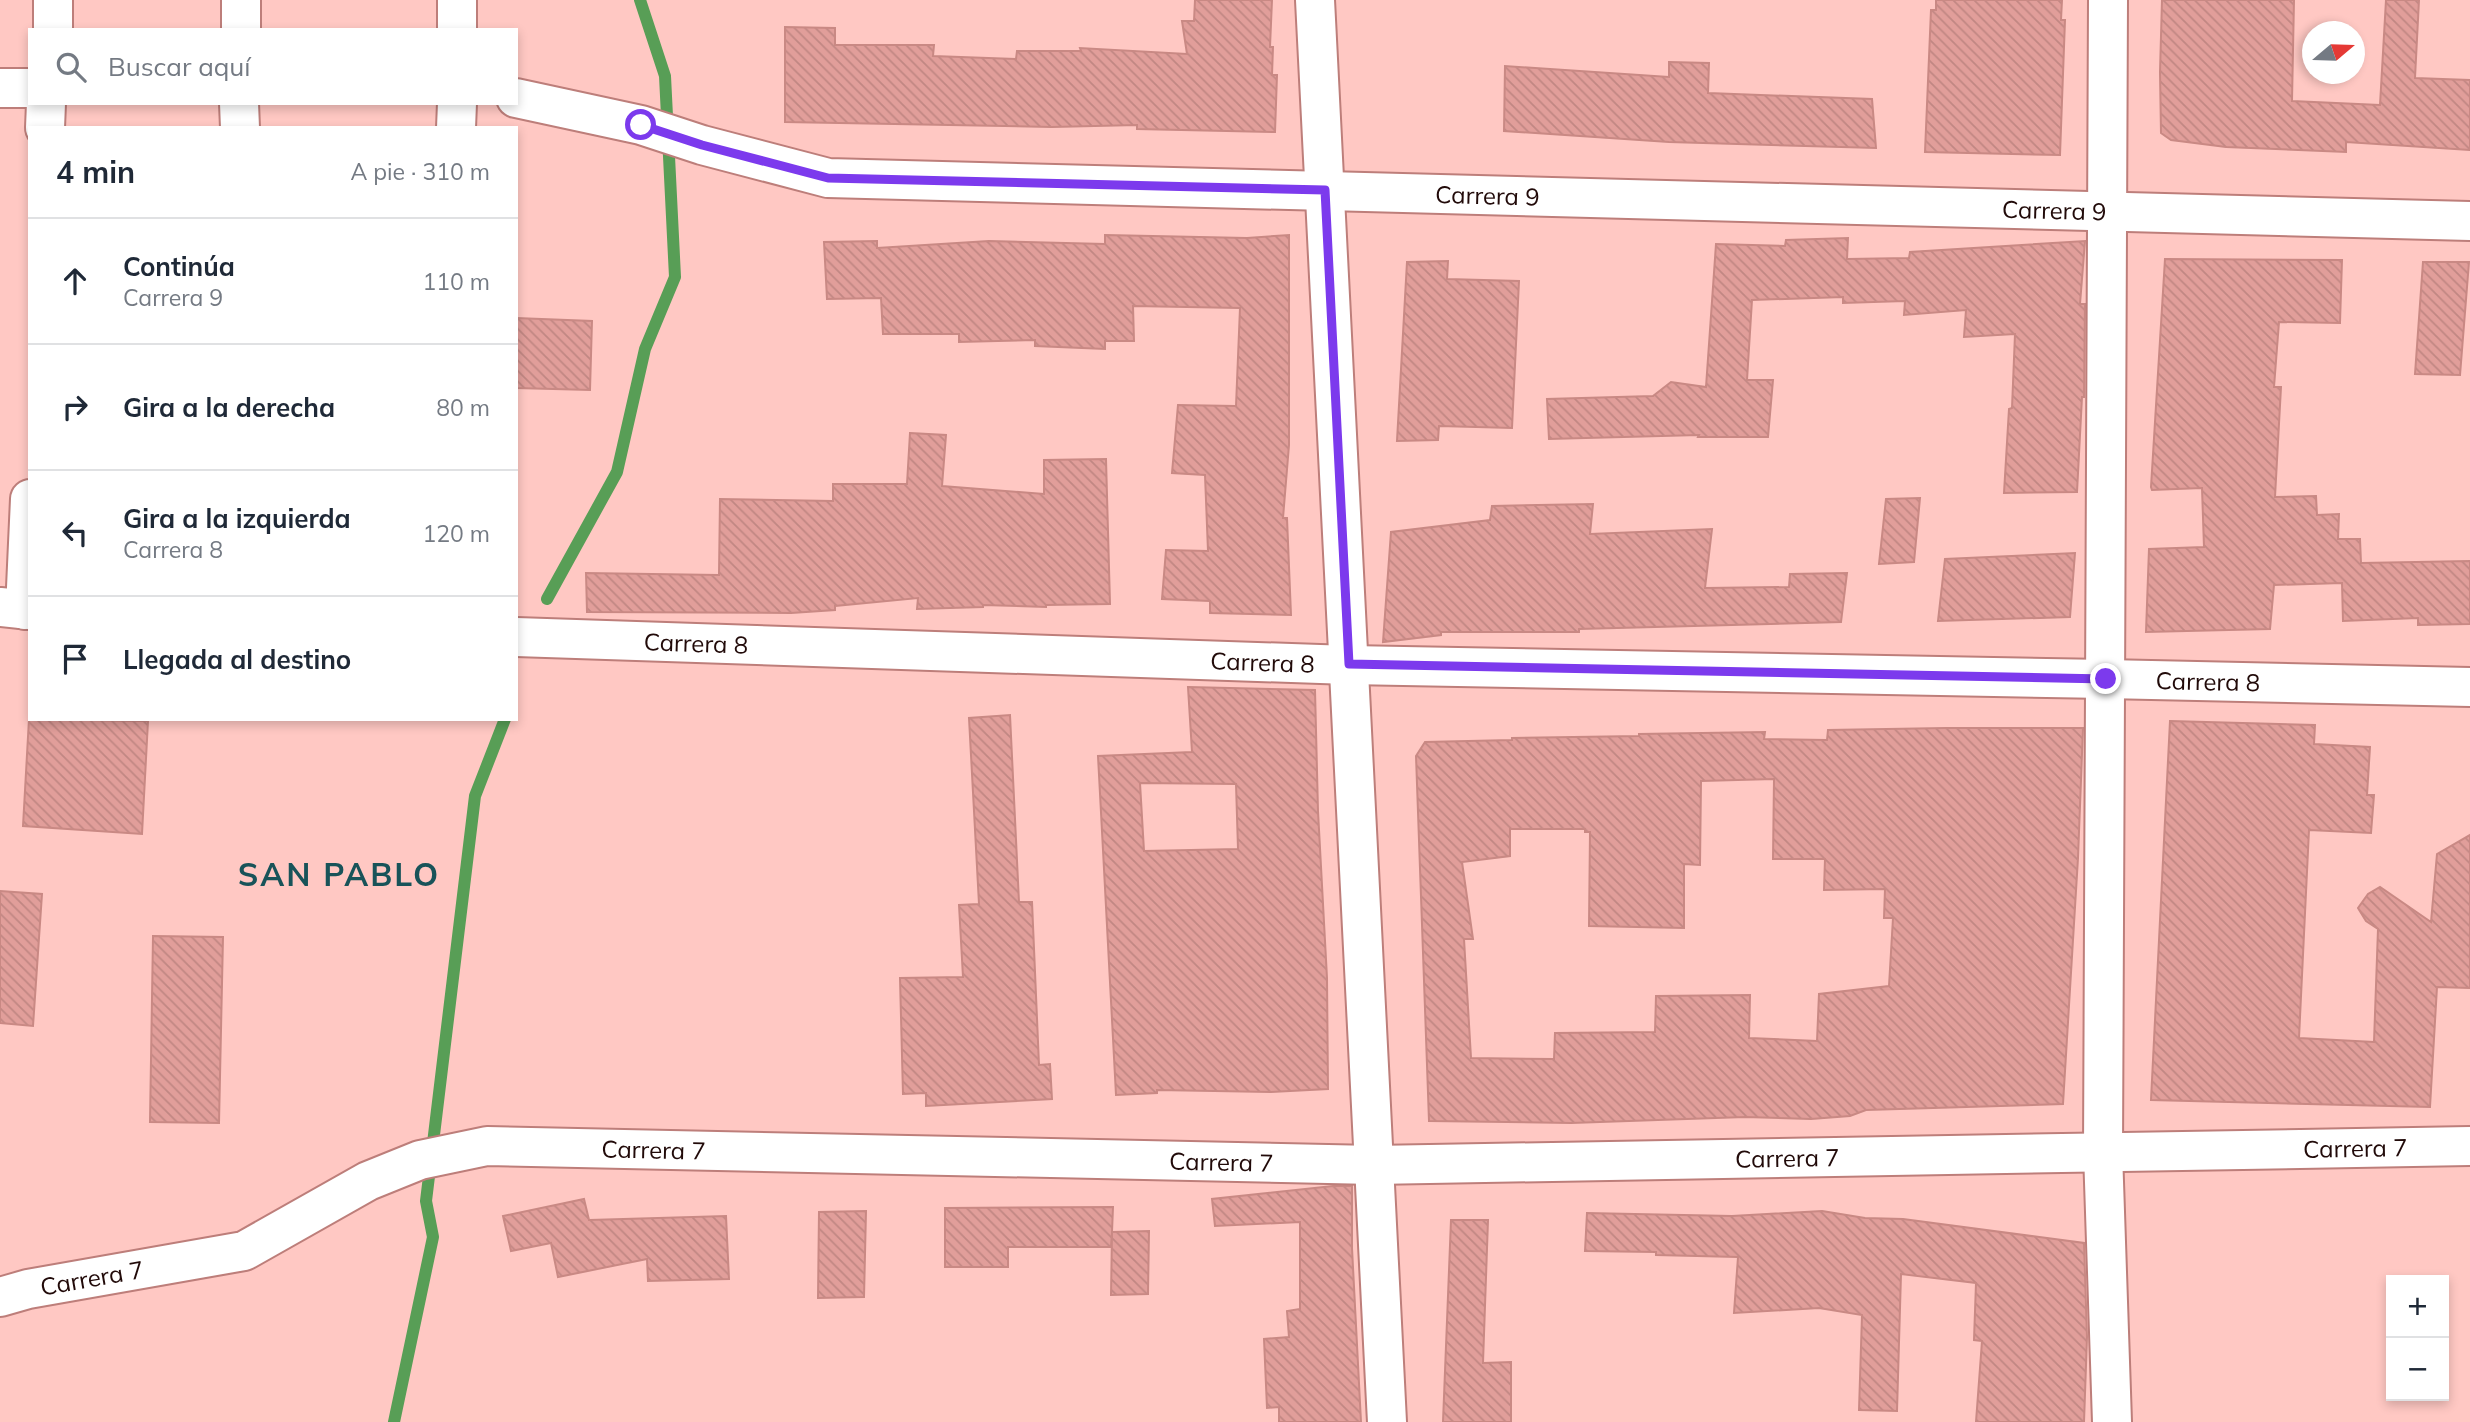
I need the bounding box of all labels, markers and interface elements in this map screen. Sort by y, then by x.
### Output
north arrow [2302,21,2365,84]
search box [28,28,518,105]
icon: search [52,48,90,86]
text: Buscar aquí [108,50,251,83]
route start [625,109,656,140]
text: 4 min [56,153,135,191]
text: A pie · 310 m [350,157,490,186]
street label: Carrera 9 [1435,179,1540,212]
street label: Carrera 9 [2002,194,2107,226]
text: Continúa [123,250,235,283]
icon: ahead [56,262,94,300]
text: 110 m [422,267,490,296]
text: Carrera 9 [123,283,223,312]
icon: right [56,388,94,426]
text: Gira a la derecha [123,391,335,424]
text: 80 m [436,393,490,422]
text: Gira a la izquierda [123,502,351,535]
icon: left [56,514,94,552]
text: 120 m [422,519,490,548]
text: Carrera 8 [123,535,223,564]
street label: Carrera 8 [643,626,749,660]
icon: arrive [56,640,94,678]
text: Llegada al destino [123,643,351,676]
street label: Carrera 8 [1210,645,1315,679]
route end [2090,663,2121,694]
street label: Carrera 8 [2155,665,2261,697]
district label: SAN PABLO [238,854,440,894]
street label: Carrera 7 [2303,1132,2408,1164]
street label: Carrera 7 [601,1133,706,1166]
street label: Carrera 7 [1735,1142,1840,1174]
street label: Carrera 7 [1169,1146,1274,1178]
street label: Carrera 7 [38,1254,146,1302]
map controls [2386,1275,2449,1401]
button: + [2386,1275,2449,1338]
button: − [2386,1338,2449,1401]

